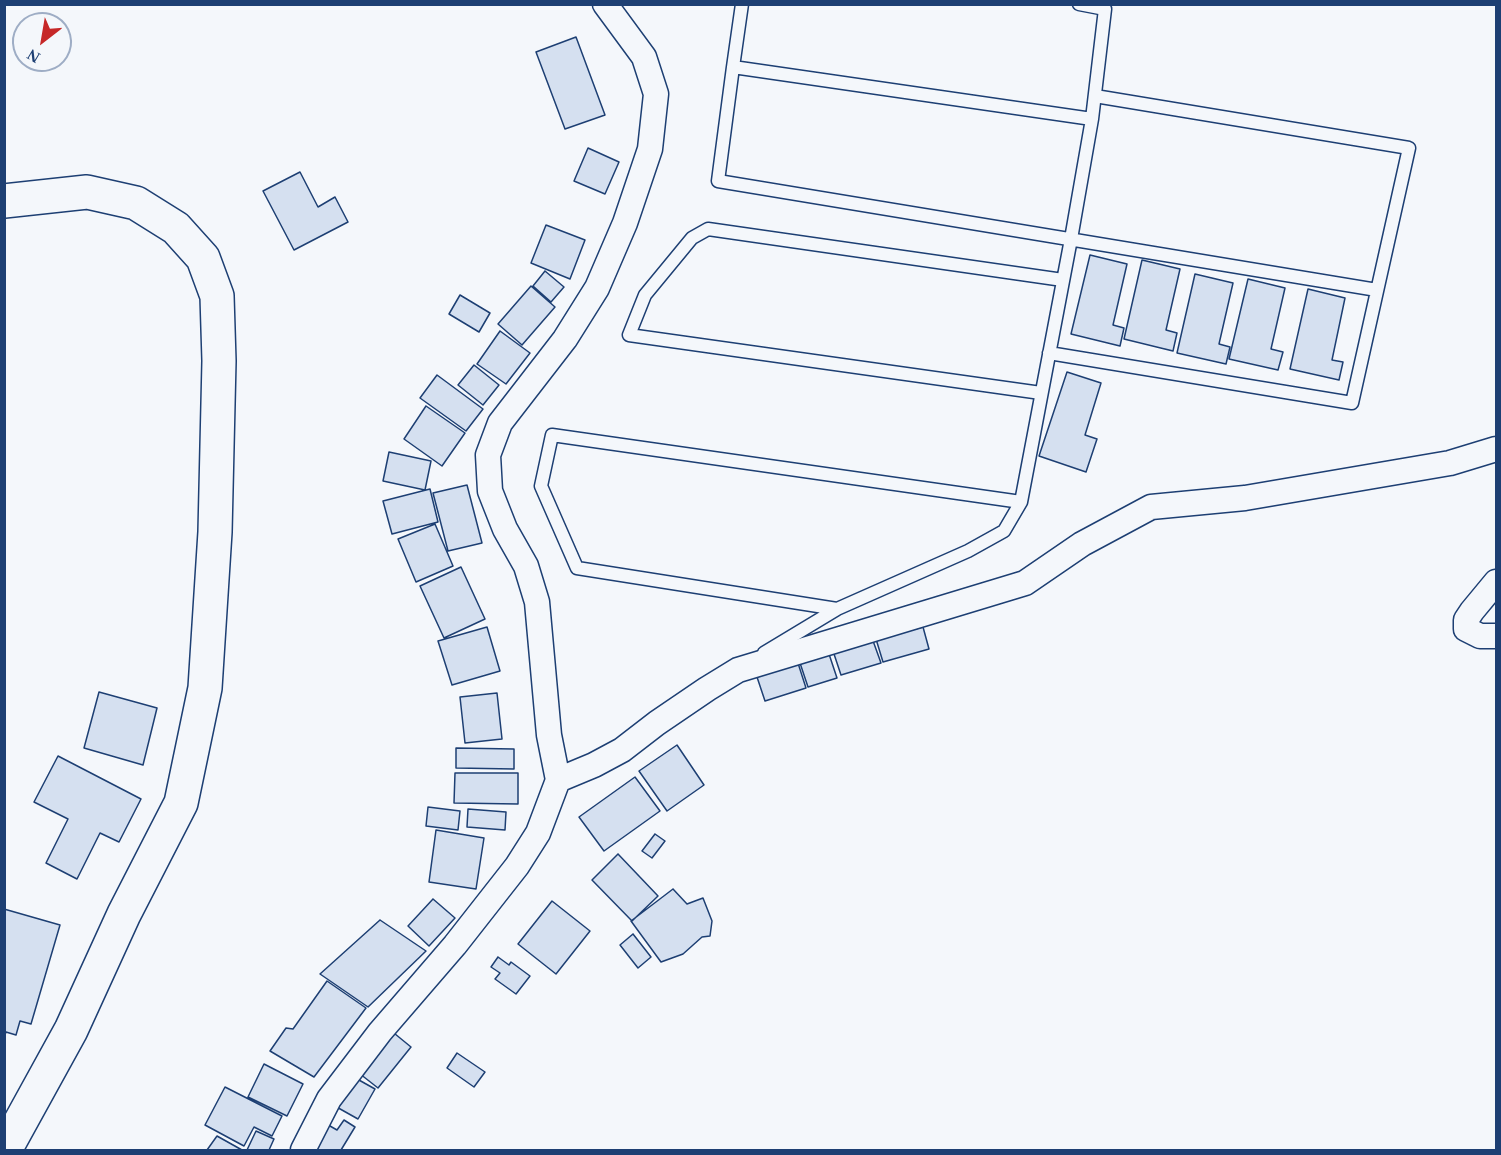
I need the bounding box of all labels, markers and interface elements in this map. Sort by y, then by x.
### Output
north arrow [12,12,72,72]
text: N [24,46,43,66]

